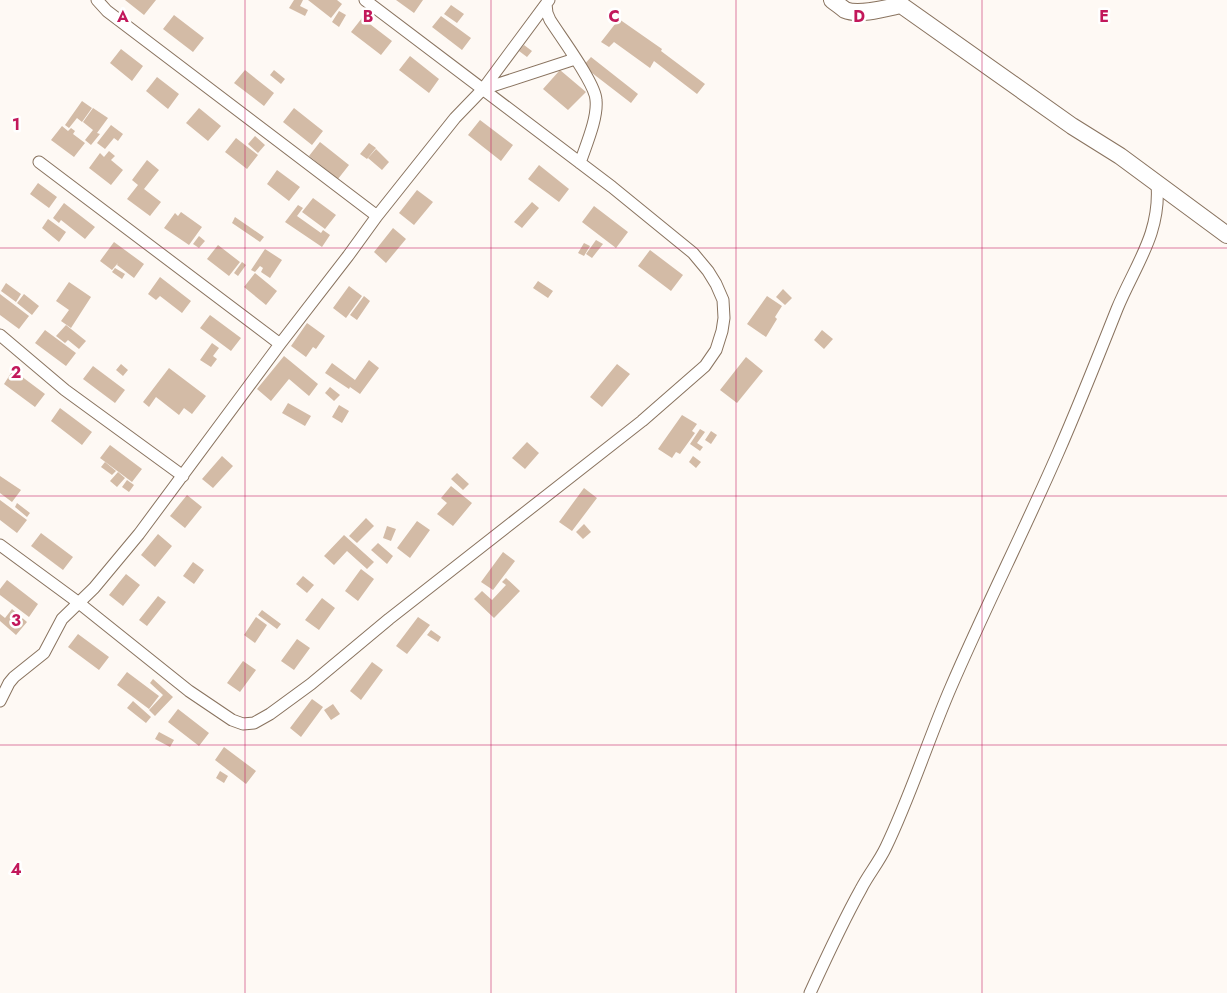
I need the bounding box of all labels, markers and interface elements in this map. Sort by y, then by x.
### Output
text: A [116,5,129,28]
text: B [363,5,373,28]
text: C [608,5,620,28]
text: D [853,5,865,28]
text: E [1099,5,1109,28]
text: 1 [12,113,20,136]
text: 2 [11,361,21,384]
text: 3 [11,609,21,632]
text: 4 [10,858,22,881]

